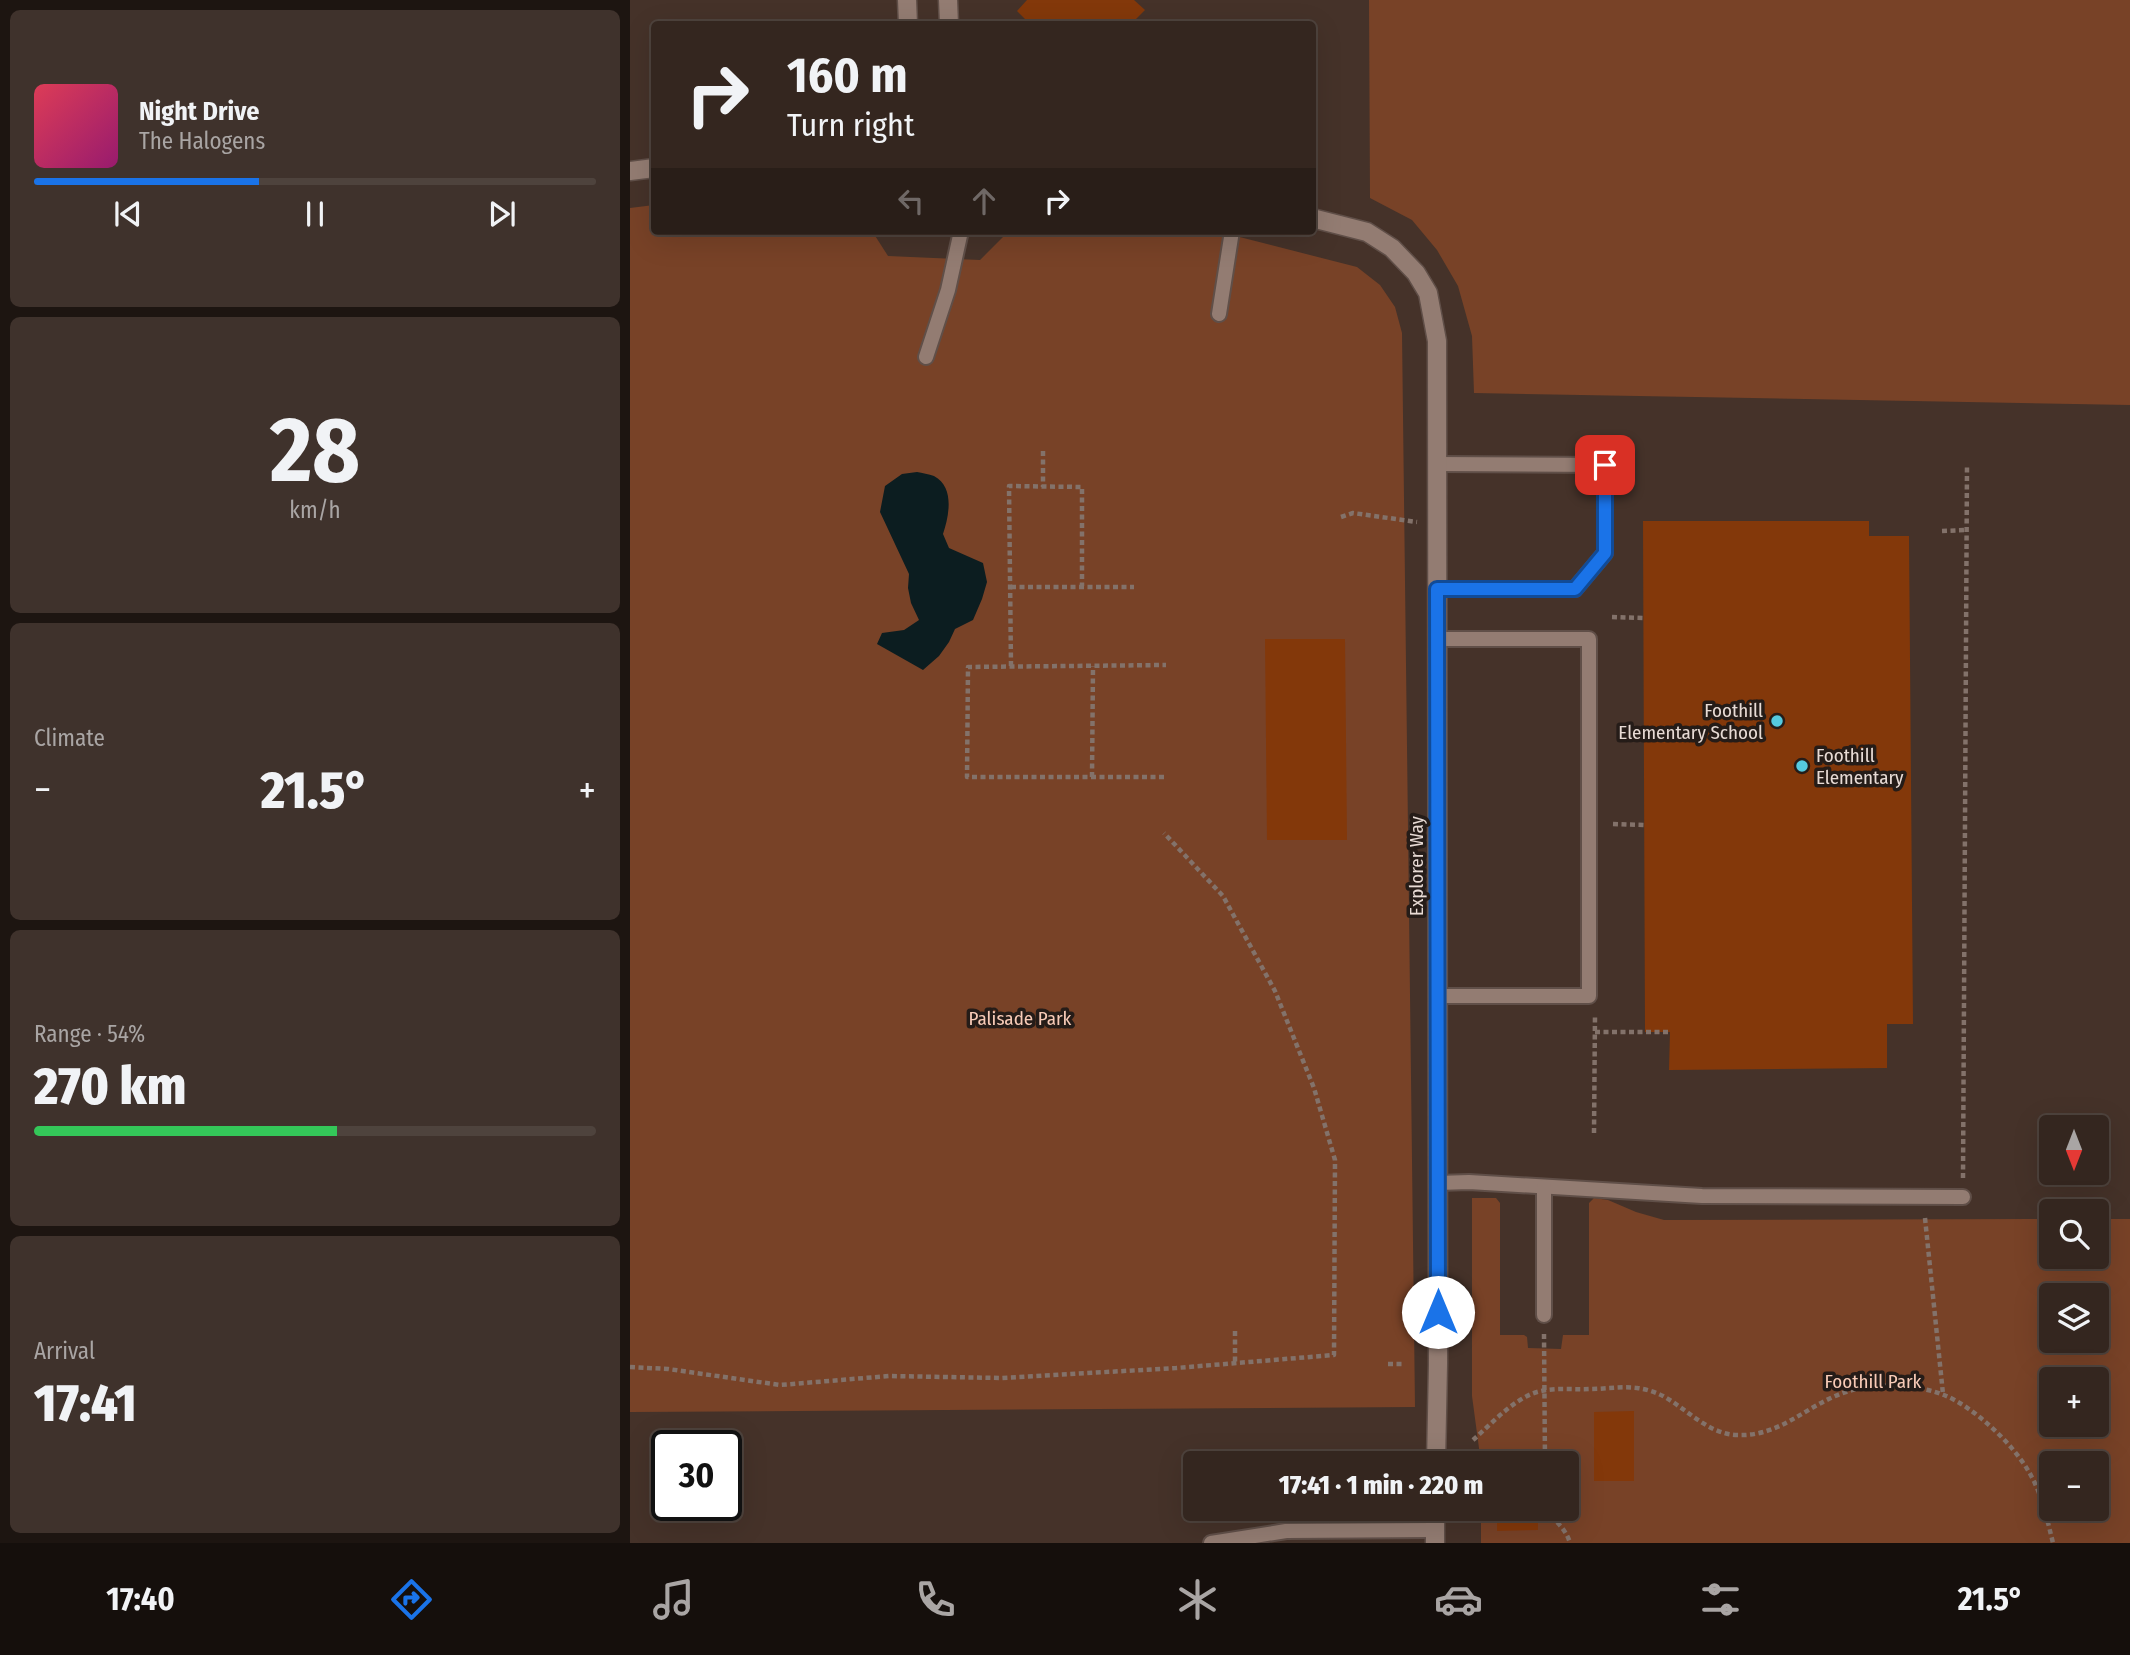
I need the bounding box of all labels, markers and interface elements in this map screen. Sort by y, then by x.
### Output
text: 160 m [787,46,908,105]
icon: right [672,49,763,140]
text: Night Drive [139,96,259,127]
text: Turn right [787,106,914,144]
text: The Halogens [139,127,265,155]
icon: left [892,182,930,220]
icon: ahead [965,182,1003,220]
icon: right [1038,182,1076,220]
icon: previous [109,195,147,233]
icon: pause [296,195,334,233]
icon: next [483,195,521,233]
text: 28 [270,396,360,505]
pin [1575,435,1635,495]
icon: arrive [1586,446,1624,484]
text: km/h [289,496,341,524]
place label: Foothill Elementary School [1618,699,1763,744]
marker: Foothill Elementary School [1769,713,1785,729]
text: Climate [34,724,105,752]
place label: Foothill Elementary [1816,744,1904,789]
marker: Foothill Elementary [1794,758,1810,774]
text: 21.5° [261,759,369,822]
text: − [34,767,51,813]
text: + [579,767,596,813]
street label: Explorer Way [1405,815,1428,916]
park label: Palisade Park [969,1007,1072,1030]
text: Range · 54% [34,1020,145,1048]
text: 270 km [34,1055,186,1118]
north arrow [2039,1115,2109,1185]
map controls [2039,1115,2109,1521]
button: search [2039,1199,2109,1269]
position arrow [1401,1275,1475,1349]
button: layers [2039,1283,2109,1353]
text: Arrival [34,1337,95,1365]
button: + [2039,1367,2109,1437]
park label: Foothill Park [1825,1370,1922,1393]
text: 17:41 [34,1372,137,1435]
speed limit sign: 30 [651,1430,742,1521]
button: − [2039,1451,2109,1521]
text: 17:41 · 1 min · 220 m [1279,1470,1483,1501]
icon: directions [387,1575,436,1624]
icon: music [649,1575,698,1624]
icon: phone [911,1575,960,1624]
icon: climate [1173,1575,1222,1624]
icon: car [1434,1575,1483,1624]
icon: filters [1696,1575,1745,1624]
text: 17:40 [106,1580,175,1618]
text: 21.5° [1958,1580,2024,1618]

